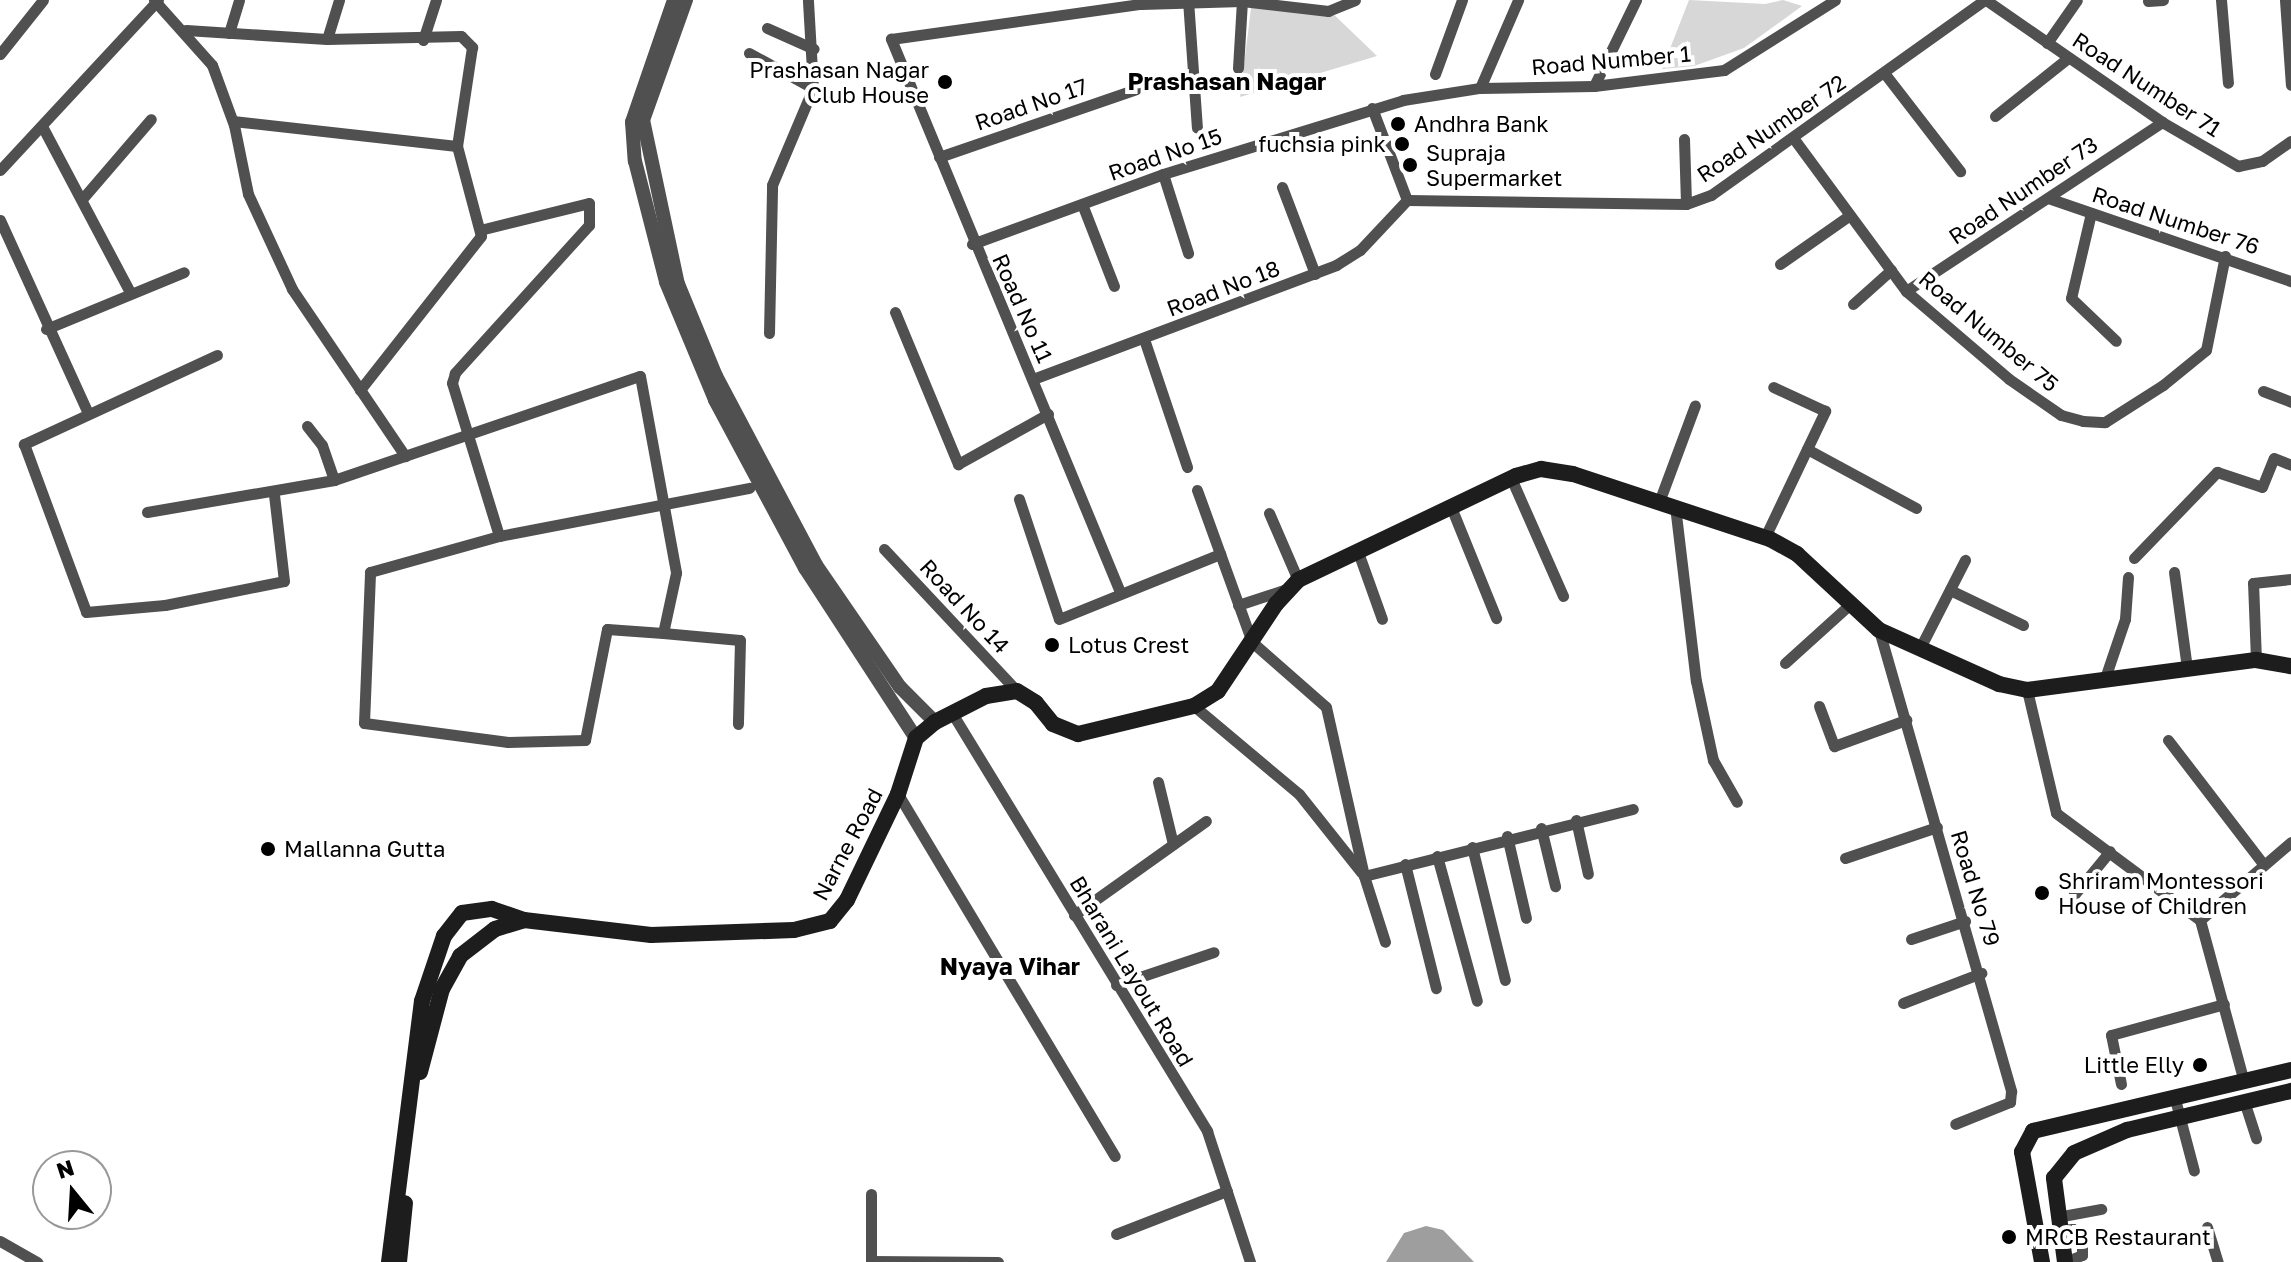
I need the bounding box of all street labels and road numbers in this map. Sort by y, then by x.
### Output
street label: Road Number 71 [2068,26,2226,142]
street label: Road Number 1 [1530,40,1692,80]
street label: Road Number 72 [1692,68,1850,188]
street label: Road No 17 [971,72,1091,136]
street label: Road No 15 [1105,122,1225,186]
street label: Road Number 73 [1944,130,2102,250]
street label: Road Number 76 [2089,181,2263,259]
street label: Road No 11 [987,250,1059,366]
street label: Road No 18 [1163,254,1283,322]
street label: Road Number 75 [1914,265,2064,397]
street label: Road No 14 [915,554,1015,658]
street label: Narne Road [806,783,888,905]
street label: Road No 79 [1946,827,2006,949]
street label: Bharani Layout Road [1065,871,1199,1071]

